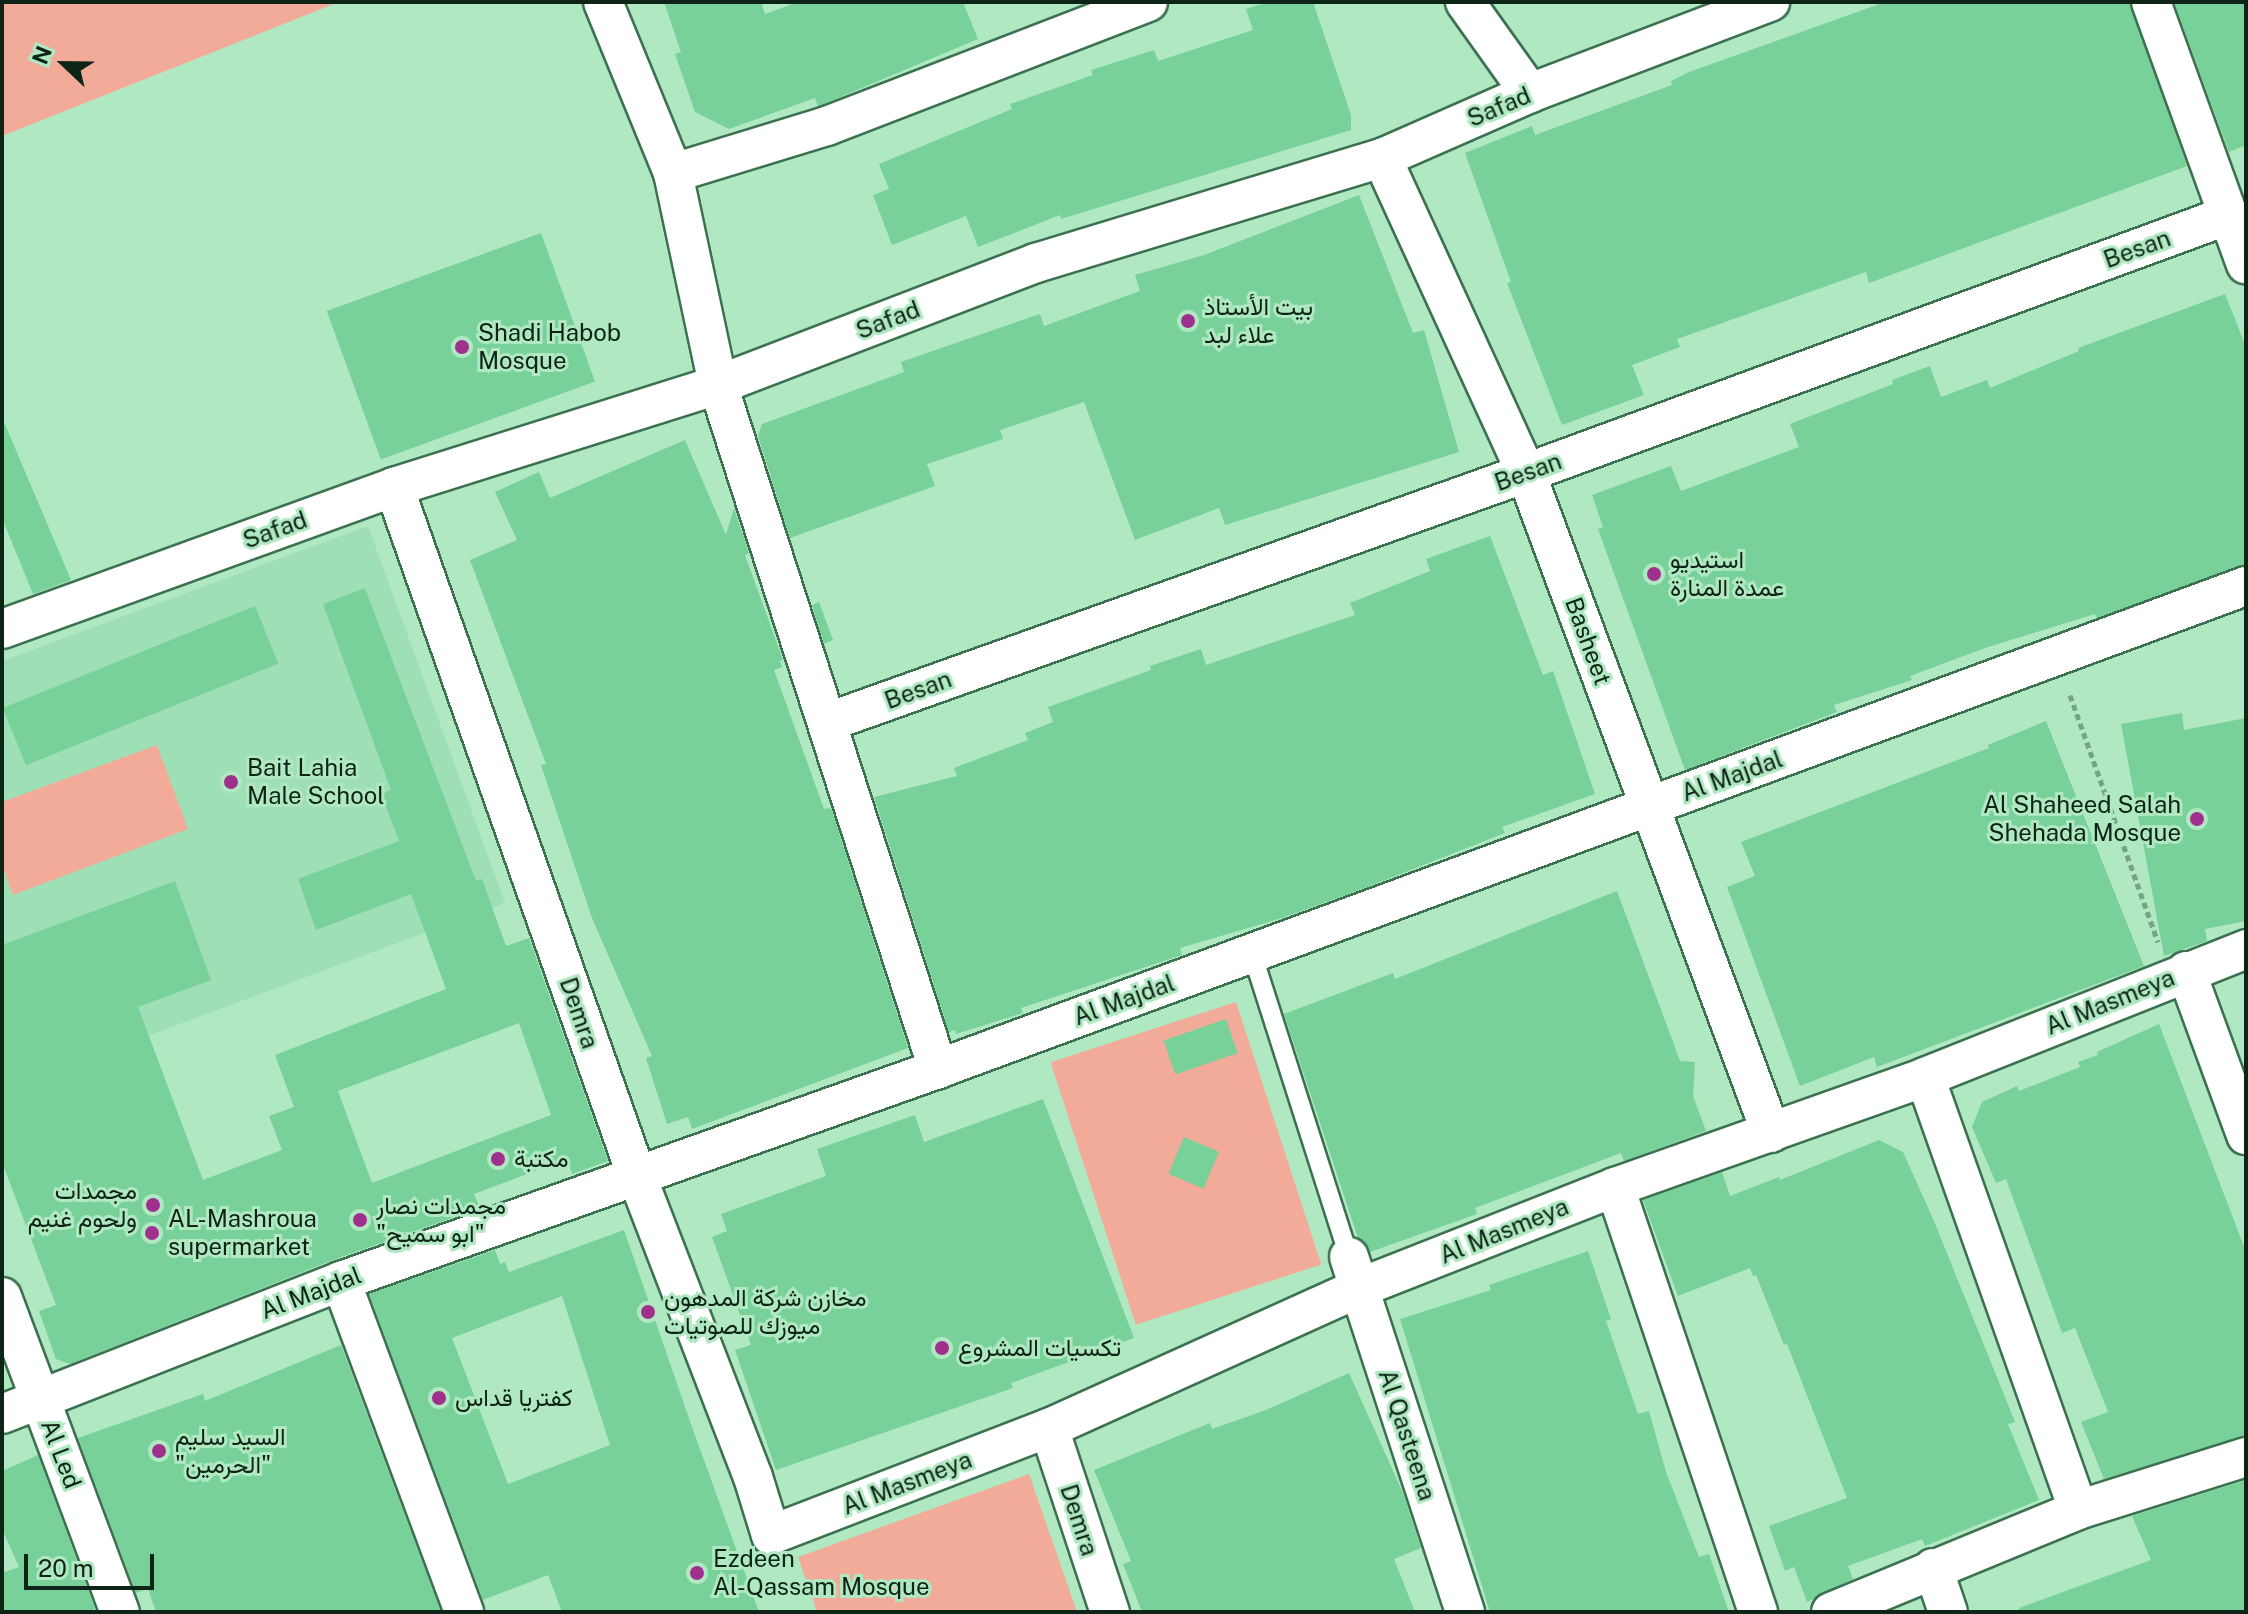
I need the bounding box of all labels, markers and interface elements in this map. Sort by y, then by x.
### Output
north arrow [24,24,104,104]
text: N [26,42,57,68]
street label: Safad [1463,81,1535,133]
street label: Besan [2100,224,2174,274]
place label: بيت الأستاذ علاء لبد [1204,293,1313,349]
street label: Safad [852,295,924,345]
marker: بيت الأستاذ علاء لبد [1179,312,1197,330]
place label: Shadi Habob Mosque [478,319,621,375]
marker: Shadi Habob Mosque [453,338,471,356]
street label: Besan [1491,447,1565,497]
street label: Safad [239,505,311,555]
place label: استيديو عمدة المنارة [1670,546,1784,602]
marker: استيديو عمدة المنارة [1645,565,1663,583]
street label: Basheet [1559,593,1617,689]
street label: Besan [881,665,955,715]
street label: Al Majdal [1677,744,1787,808]
place label: Bait Lahia Male School [247,754,385,810]
marker: Bait Lahia Male School [222,773,240,791]
place label: Al Shaheed Salah Shehada Mosque [1983,791,2181,847]
marker: Al Shaheed Salah Shehada Mosque [2188,810,2206,828]
street label: Al Masmeya [2041,963,2179,1041]
street label: Al Majdal [1069,968,1179,1032]
street label: Demra [553,974,605,1052]
place label: مكتبة [514,1145,568,1173]
marker: مكتبة [489,1150,507,1168]
place label: مجمدات ولحوم غنيم [28,1177,137,1233]
place label: مجمدات نصار "ابو سميح" [376,1192,506,1248]
street label: Al Masmeya [1435,1192,1573,1270]
marker: مجمدات ولحوم غنيم [144,1196,162,1214]
place label: AL-Mashroua supermarket [168,1205,317,1261]
marker: مجمدات نصار "ابو سميح" [351,1211,369,1229]
marker: AL-Mashroua supermarket [143,1224,161,1242]
street label: Al Majdal [256,1261,366,1325]
place label: مخازن شركة المدهون ميوزك للصوتيات [664,1284,867,1340]
marker: مخازن شركة المدهون ميوزك للصوتيات [639,1303,657,1321]
place label: تكسيات المشروع [958,1334,1121,1362]
marker: تكسيات المشروع [933,1339,951,1357]
street label: Al Qasteena [1372,1366,1442,1504]
place label: كفتريا قداس [455,1384,573,1412]
marker: كفتريا قداس [430,1389,448,1407]
street label: Al Led [35,1415,87,1493]
place label: السيد سليم "الحرمين" [175,1423,286,1479]
marker: السيد سليم "الحرمين" [150,1442,168,1460]
street label: Al Masmeya [838,1445,976,1521]
street label: Demra [1054,1481,1104,1559]
scale bar [28,1538,158,1588]
place label: Ezdeen Al-Qassam Mosque [713,1545,929,1601]
text: 20 m [38,1554,94,1582]
marker: Ezdeen Al-Qassam Mosque [688,1564,706,1582]

